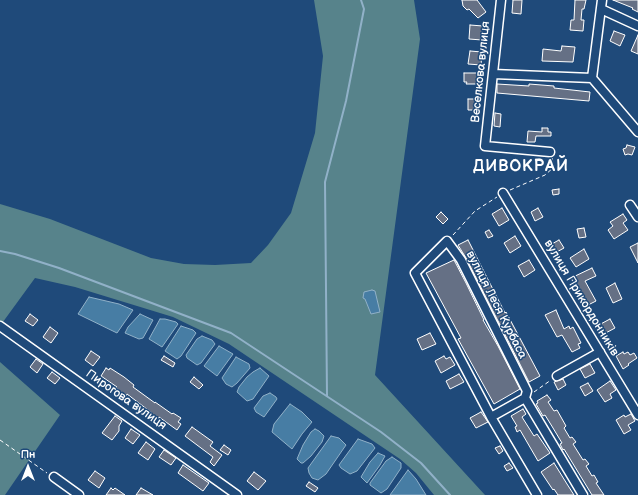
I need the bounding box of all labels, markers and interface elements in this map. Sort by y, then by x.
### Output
street label: Веселкова вулиця [469,21,493,123]
district label: ДИВОКРАЙ [473,157,569,177]
street label: вулиця Прикордонників [541,237,621,359]
street label: вулиця Леся Курбаса [463,249,529,361]
street label: Пирогова вулиця [83,367,169,433]
north arrow [8,447,48,487]
text: Пн [21,448,35,461]

